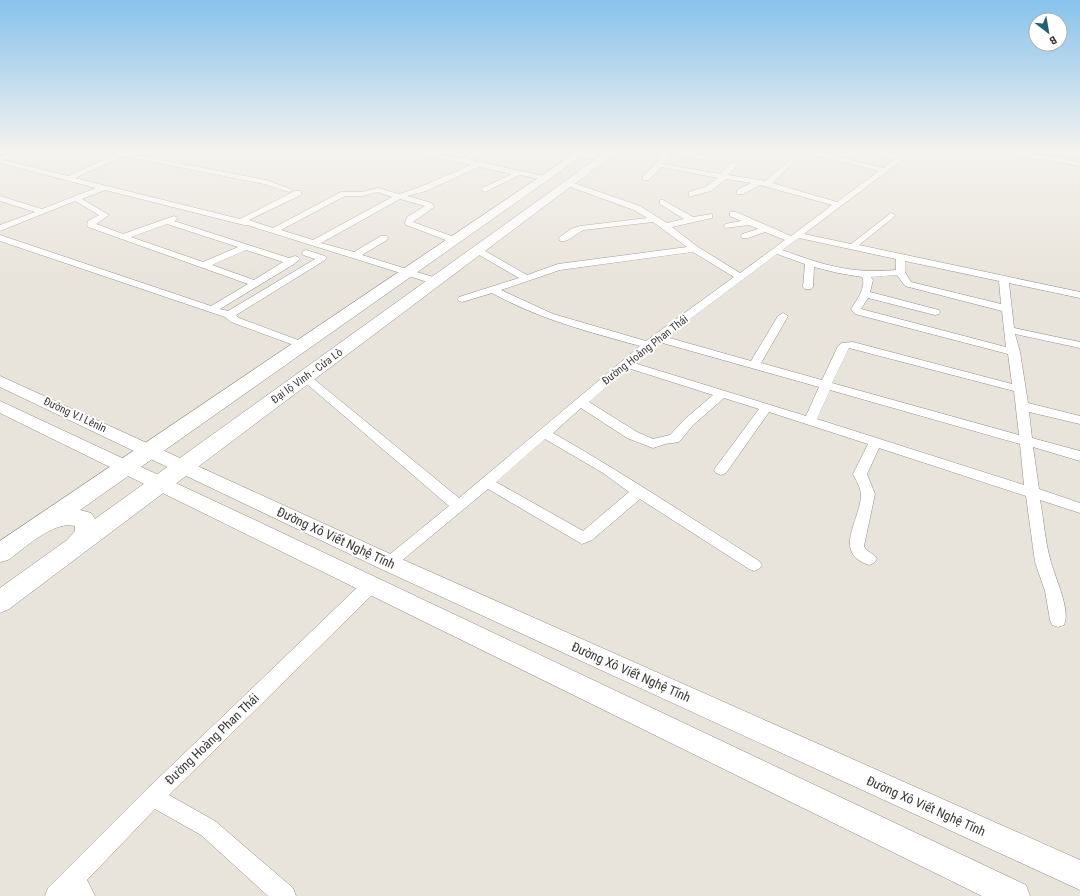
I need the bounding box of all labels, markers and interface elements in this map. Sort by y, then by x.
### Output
north arrow [1028,12,1068,52]
text: B [1047,33,1059,47]
street label: Đường Hoàng Phan Thái [599,312,691,388]
street label: Đại lộ Vinh - Cửa Lò [269,345,346,406]
street label: Đường V.I Lênin [41,395,109,435]
street label: Đường Xô Viết Nghệ Tĩnh [275,504,397,572]
street label: Đường Xô Viết Nghệ Tĩnh [569,639,693,705]
street label: Đường Hoàng Phan Thái [162,690,262,788]
street label: Đường Xô Viết Nghệ Tĩnh [864,773,988,839]

